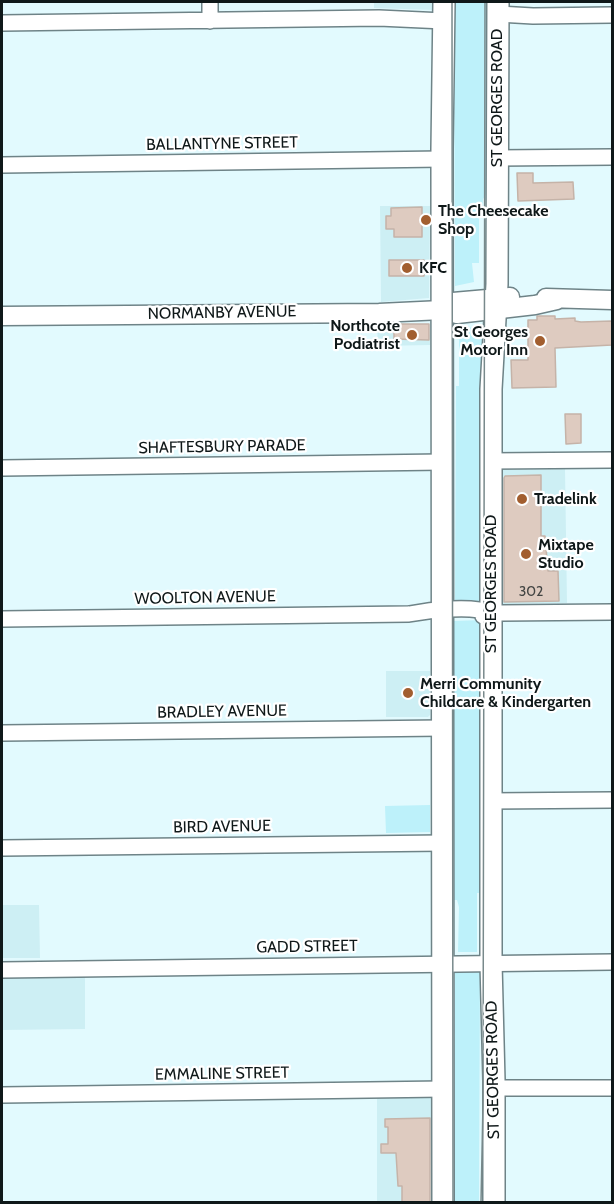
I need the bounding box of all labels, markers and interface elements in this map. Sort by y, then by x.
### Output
street label: ST GEORGES ROAD [487,29,507,167]
street label: BALLANTYNE STREET [146,133,298,155]
place label: The Cheesecake Shop [438,201,548,239]
marker: The Cheesecake Shop [419,213,433,227]
place label: KFC [419,258,447,278]
marker: KFC [400,261,414,275]
street label: NORMANBY AVENUE [148,302,296,324]
place label: Northcote Podiatrist [330,316,400,354]
place label: St Georges Motor Inn [454,322,528,360]
marker: Northcote Podiatrist [405,328,419,342]
marker: St Georges Motor Inn [533,334,547,348]
street label: SHAFTESBURY PARADE [138,436,306,458]
place label: Tradelink [534,489,597,509]
marker: Tradelink [515,492,529,506]
street label: ST GEORGES ROAD [481,515,501,653]
place label: Mixtape Studio [538,535,594,573]
marker: Mixtape Studio [519,547,533,561]
house number: 302 [519,584,543,600]
street label: WOOLTON AVENUE [134,587,276,609]
place label: Merri Community Childcare & Kindergarten [420,674,591,712]
marker: Merri Community Childcare & Kindergarten [401,686,415,700]
street label: BRADLEY AVENUE [157,701,287,723]
street label: BIRD AVENUE [173,817,271,837]
street label: GADD STREET [256,937,358,957]
street label: ST GEORGES ROAD [482,1000,504,1140]
street label: EMMALINE STREET [155,1063,289,1085]

